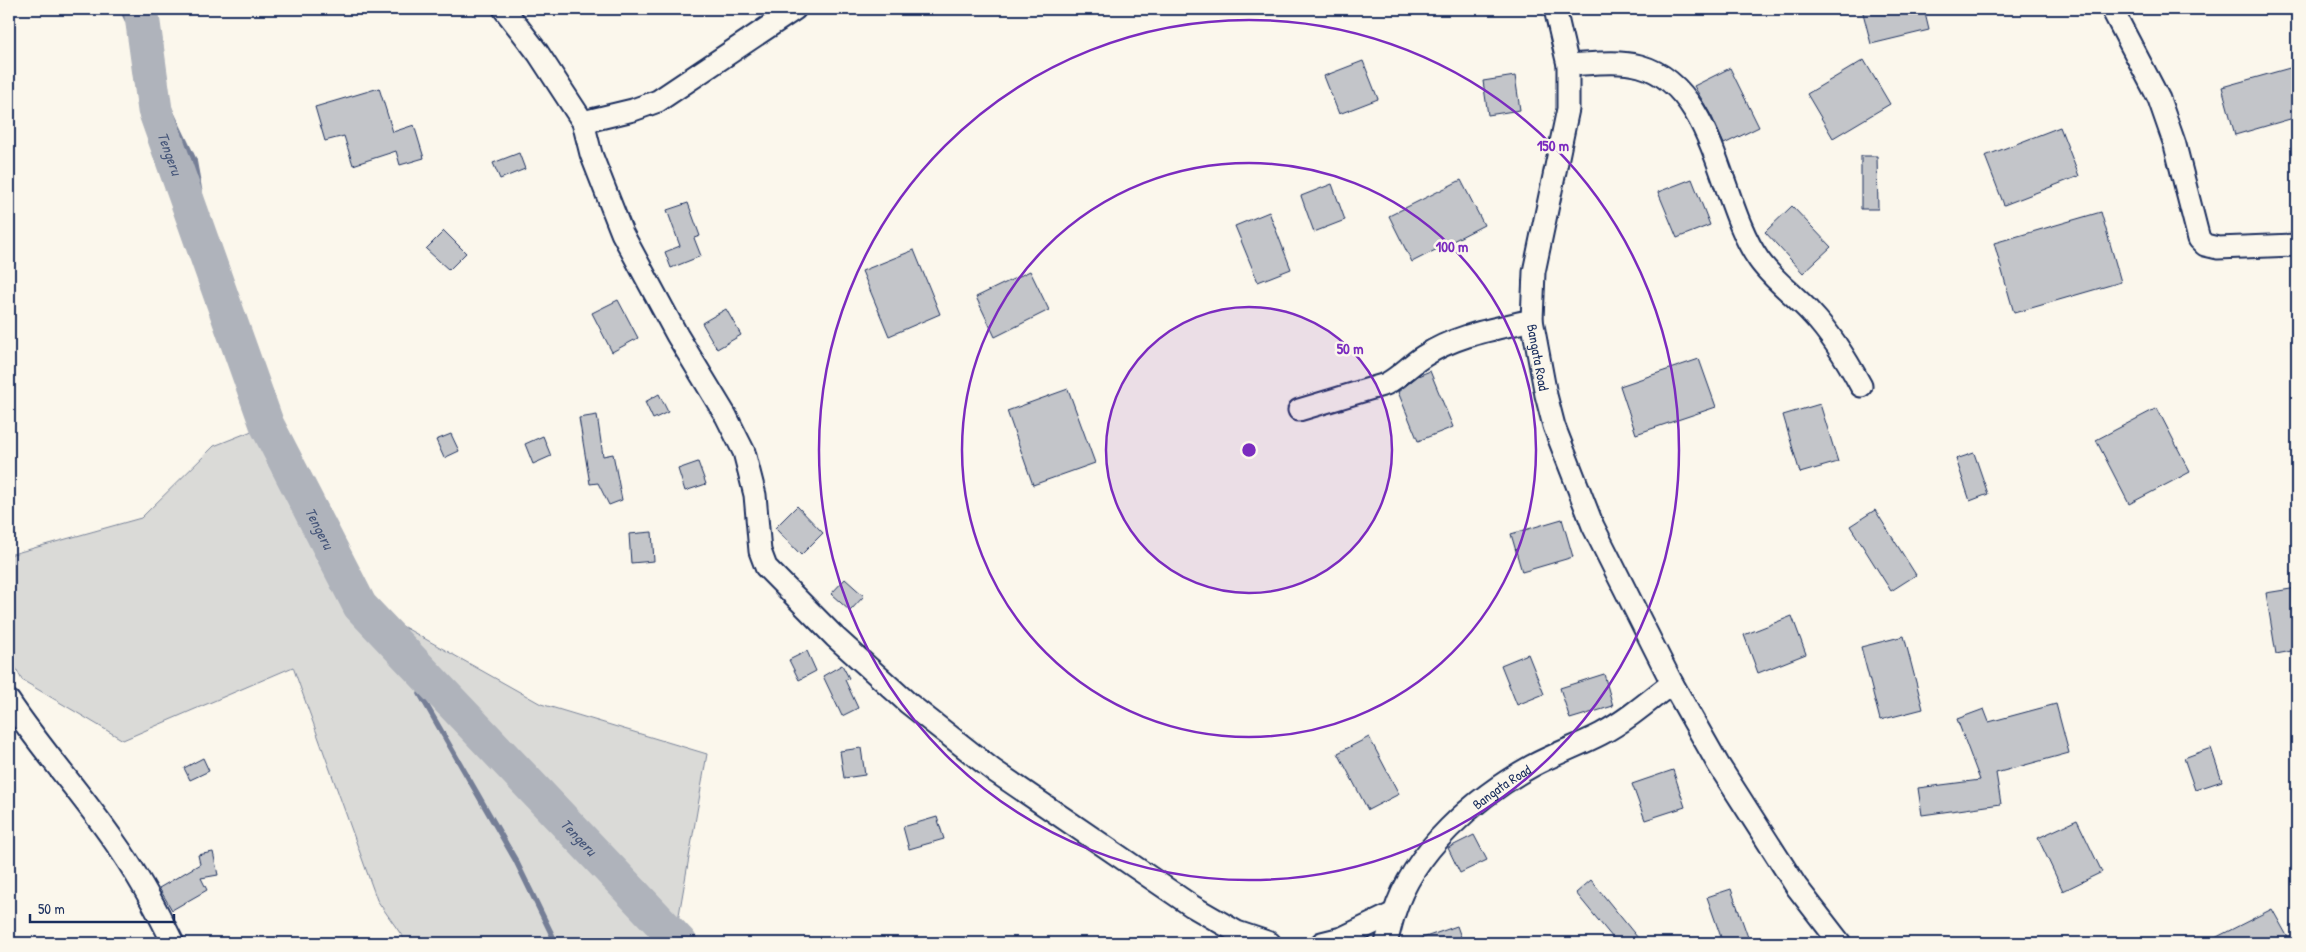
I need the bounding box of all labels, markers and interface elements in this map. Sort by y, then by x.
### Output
water label: Tengeru [153,129,188,179]
text: 150 m [1537,135,1569,156]
text: 100 m [1436,236,1468,257]
street label: Bangata Road [1523,323,1555,393]
text: 50 m [1337,338,1363,359]
centre of rings [1240,441,1258,459]
water label: Tengeru [300,503,340,553]
street label: Bangata Road [1468,759,1534,813]
water label: Tengeru [556,813,603,861]
scale bar [30,892,174,924]
text: 50 m [38,898,65,919]

